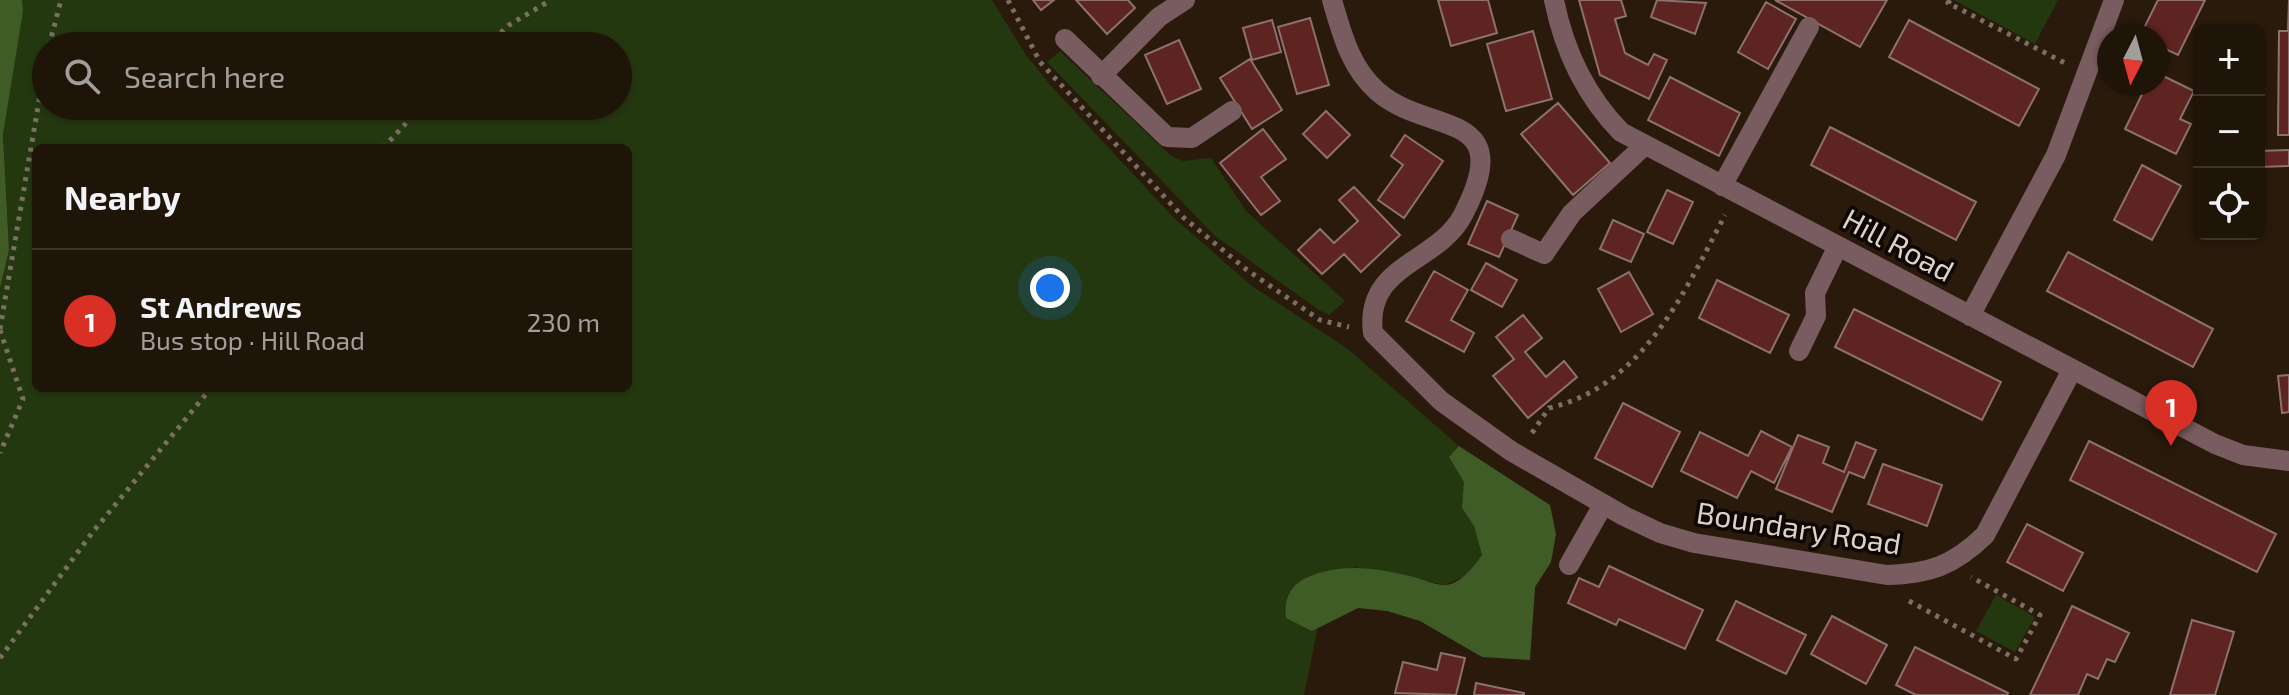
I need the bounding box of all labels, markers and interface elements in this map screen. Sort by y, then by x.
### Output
north arrow [2097,24,2169,96]
map controls [2193,24,2265,240]
button: + [2193,24,2265,96]
search box [32,32,632,120]
icon: search [60,54,104,98]
text: Search here [124,58,285,94]
button: − [2193,96,2265,168]
button: locate [2193,168,2265,240]
text: Nearby [64,176,181,217]
street label: Hill Road [1837,200,1961,288]
your location [1030,268,1070,308]
text: St Andrews [140,288,302,324]
text: 1 [84,306,96,337]
text: 230 m [527,306,600,337]
text: Bus stop · Hill Road [140,324,365,355]
pin: 1 [2145,380,2197,446]
street label: Boundary Road [1694,493,1904,561]

